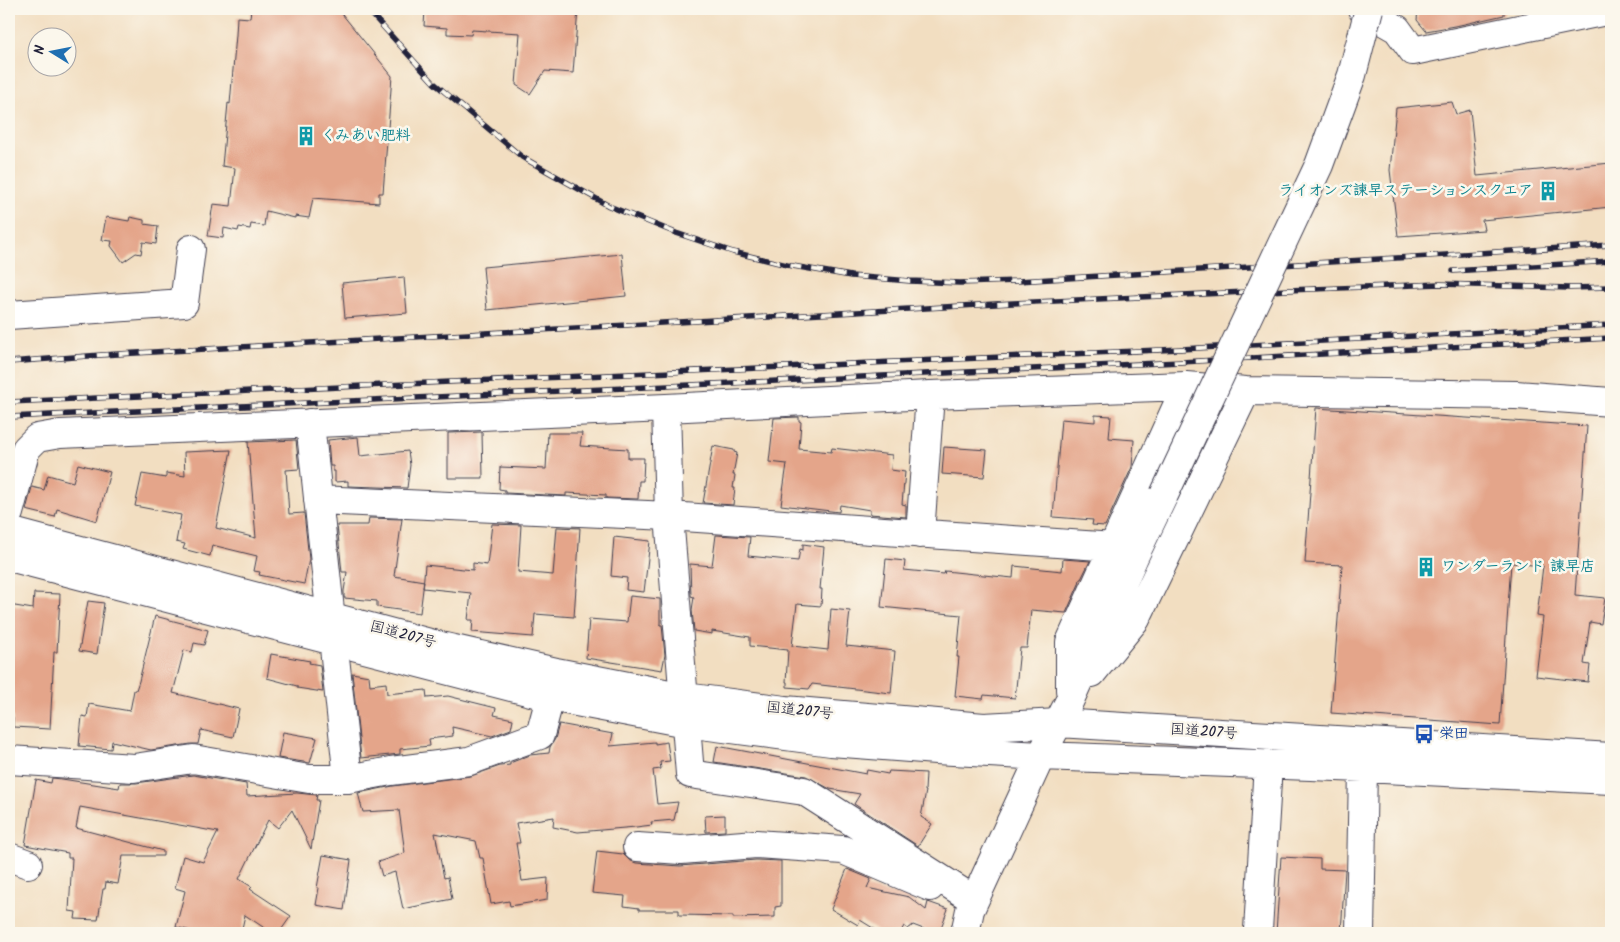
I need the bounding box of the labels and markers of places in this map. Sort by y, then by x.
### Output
place label: くみあい肥料 [321,124,411,148]
building icon: くみあい肥料 [295,125,317,147]
place label: ライオンズ諫早ステーションスクエア [1279,179,1533,203]
building icon: ライオンズ諫早ステーションスクエア [1537,180,1559,202]
place label: ワンダーランド 諫早店 [1441,555,1595,579]
building icon: ワンダーランド 諫早店 [1415,556,1437,578]
place label: 栄田 [1439,722,1469,746]
bus stop icon: 栄田 [1413,723,1435,745]

